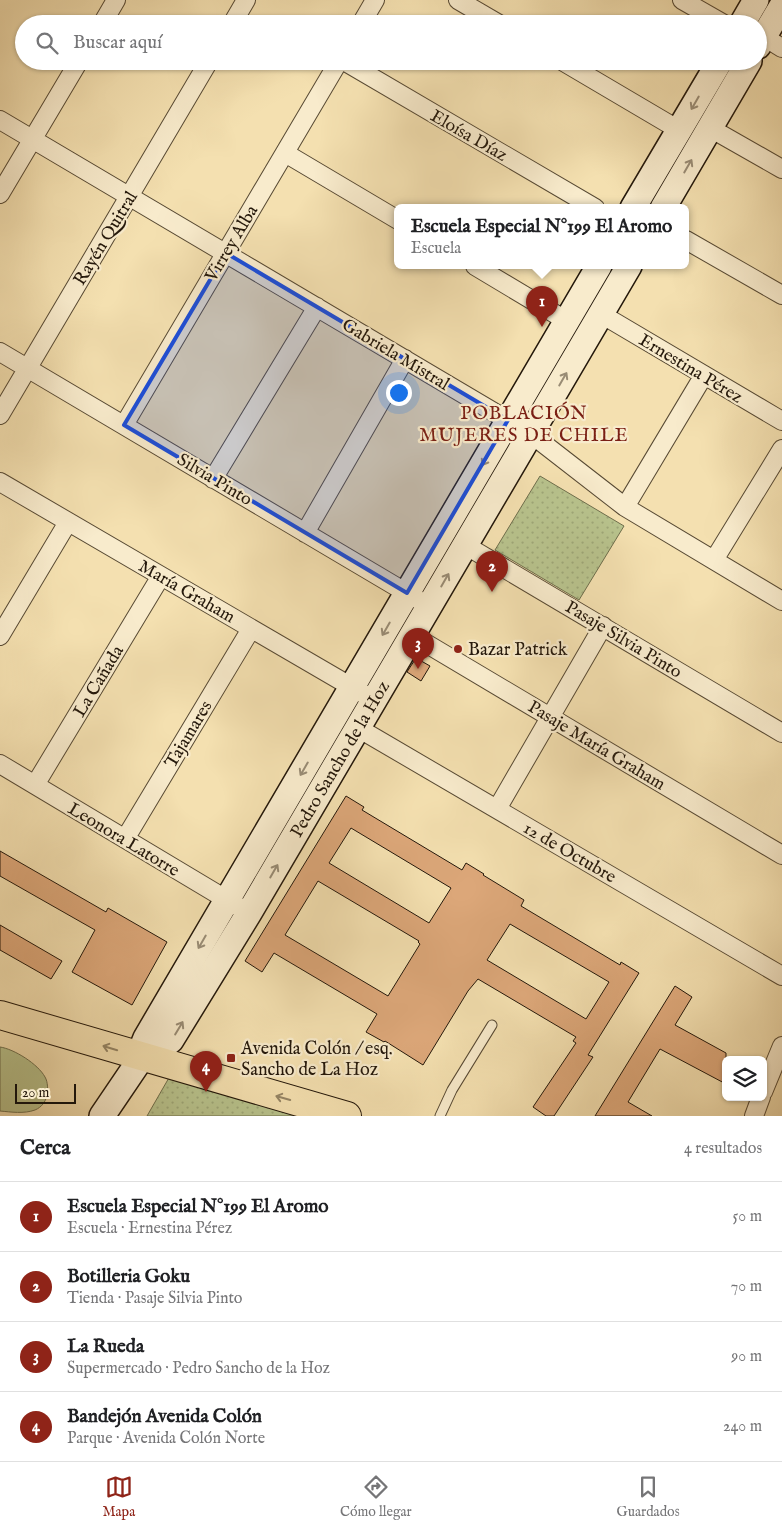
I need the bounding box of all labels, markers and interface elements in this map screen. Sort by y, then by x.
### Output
search box [15,15,767,70]
icon: search [33,29,61,57]
text: Buscar aquí [73,31,162,55]
one-way arrow [690,96,700,111]
street label: Eloísa Díaz [426,105,511,168]
one-way arrow [683,160,693,174]
street label: Rayén Quitral [69,187,143,290]
street label: Virrey Alba [200,201,264,287]
popup [394,204,689,269]
text: Escuela Especial N°199 El Aromo [411,215,672,239]
text: Escuela [411,239,461,259]
pin: 1 [526,286,558,327]
street label: Gabriela Mistral [337,314,453,396]
street label: Ernestina Pérez [634,329,746,409]
one-way arrow [558,373,568,387]
your location [386,380,412,406]
district label: POBLACIÓN MUJERES DE CHILE [419,401,629,448]
street label: Silvia Pinto [172,449,256,512]
one-way arrow [481,451,491,466]
pin: 2 [476,551,508,592]
street label: María Graham [134,555,239,629]
one-way arrow [440,573,450,587]
street label: Pasaje Silvia Pinto [561,596,686,684]
one-way arrow [381,621,391,636]
pin: 3 [402,628,434,669]
place label: Bazar Patrick [468,639,568,662]
street label: La Cañada [69,641,130,722]
marker: Bazar Patrick [452,643,464,655]
street label: Pedro Sancho de la Hoz [286,677,396,842]
street label: Pasaje María Graham [523,696,669,796]
street label: Tajamares [160,697,218,773]
one-way arrow [298,761,308,775]
street label: Leonora Latorre [63,798,183,883]
street label: 12 de Octubre [519,817,620,889]
one-way arrow [269,864,279,878]
one-way arrow [197,934,207,948]
one-way arrow [174,1021,184,1035]
place label: Avenida Colón / esq. Sancho de La Hoz [240,1038,393,1082]
one-way arrow [103,1042,119,1052]
pin: 4 [190,1051,222,1092]
marker: Avenida Colón / esq. Sancho de La Hoz [225,1052,237,1064]
map controls [722,1056,767,1101]
button: layers [722,1056,767,1101]
scale bar [15,1081,76,1104]
text: 20 m [22,1084,49,1102]
one-way arrow [276,1092,292,1102]
text: Cerca [20,1135,70,1162]
text: 4 resultados [684,1139,762,1159]
text: Escuela Especial N°199 El Aromo [67,1195,329,1219]
text: 1 [33,1207,39,1227]
text: 50 m [733,1207,762,1227]
text: Escuela · Ernestina Pérez [67,1219,232,1239]
text: Botilleria Goku [67,1265,190,1289]
text: 2 [32,1277,40,1297]
text: 70 m [731,1277,762,1297]
text: Tienda · Pasaje Silvia Pinto [67,1289,242,1309]
text: La Rueda [67,1335,144,1359]
text: 3 [33,1347,39,1367]
text: 90 m [731,1347,762,1367]
text: Supermercado · Pedro Sancho de la Hoz [67,1359,330,1379]
text: Bandejón Avenida Colón [67,1405,262,1429]
text: 4 [32,1417,40,1437]
text: 240 m [723,1417,762,1437]
text: Parque · Avenida Colón Norte [67,1429,265,1449]
tab: Mapa [102,1473,135,1521]
tab: Cómo llegar [340,1473,412,1521]
tab: Guardados [617,1473,680,1521]

